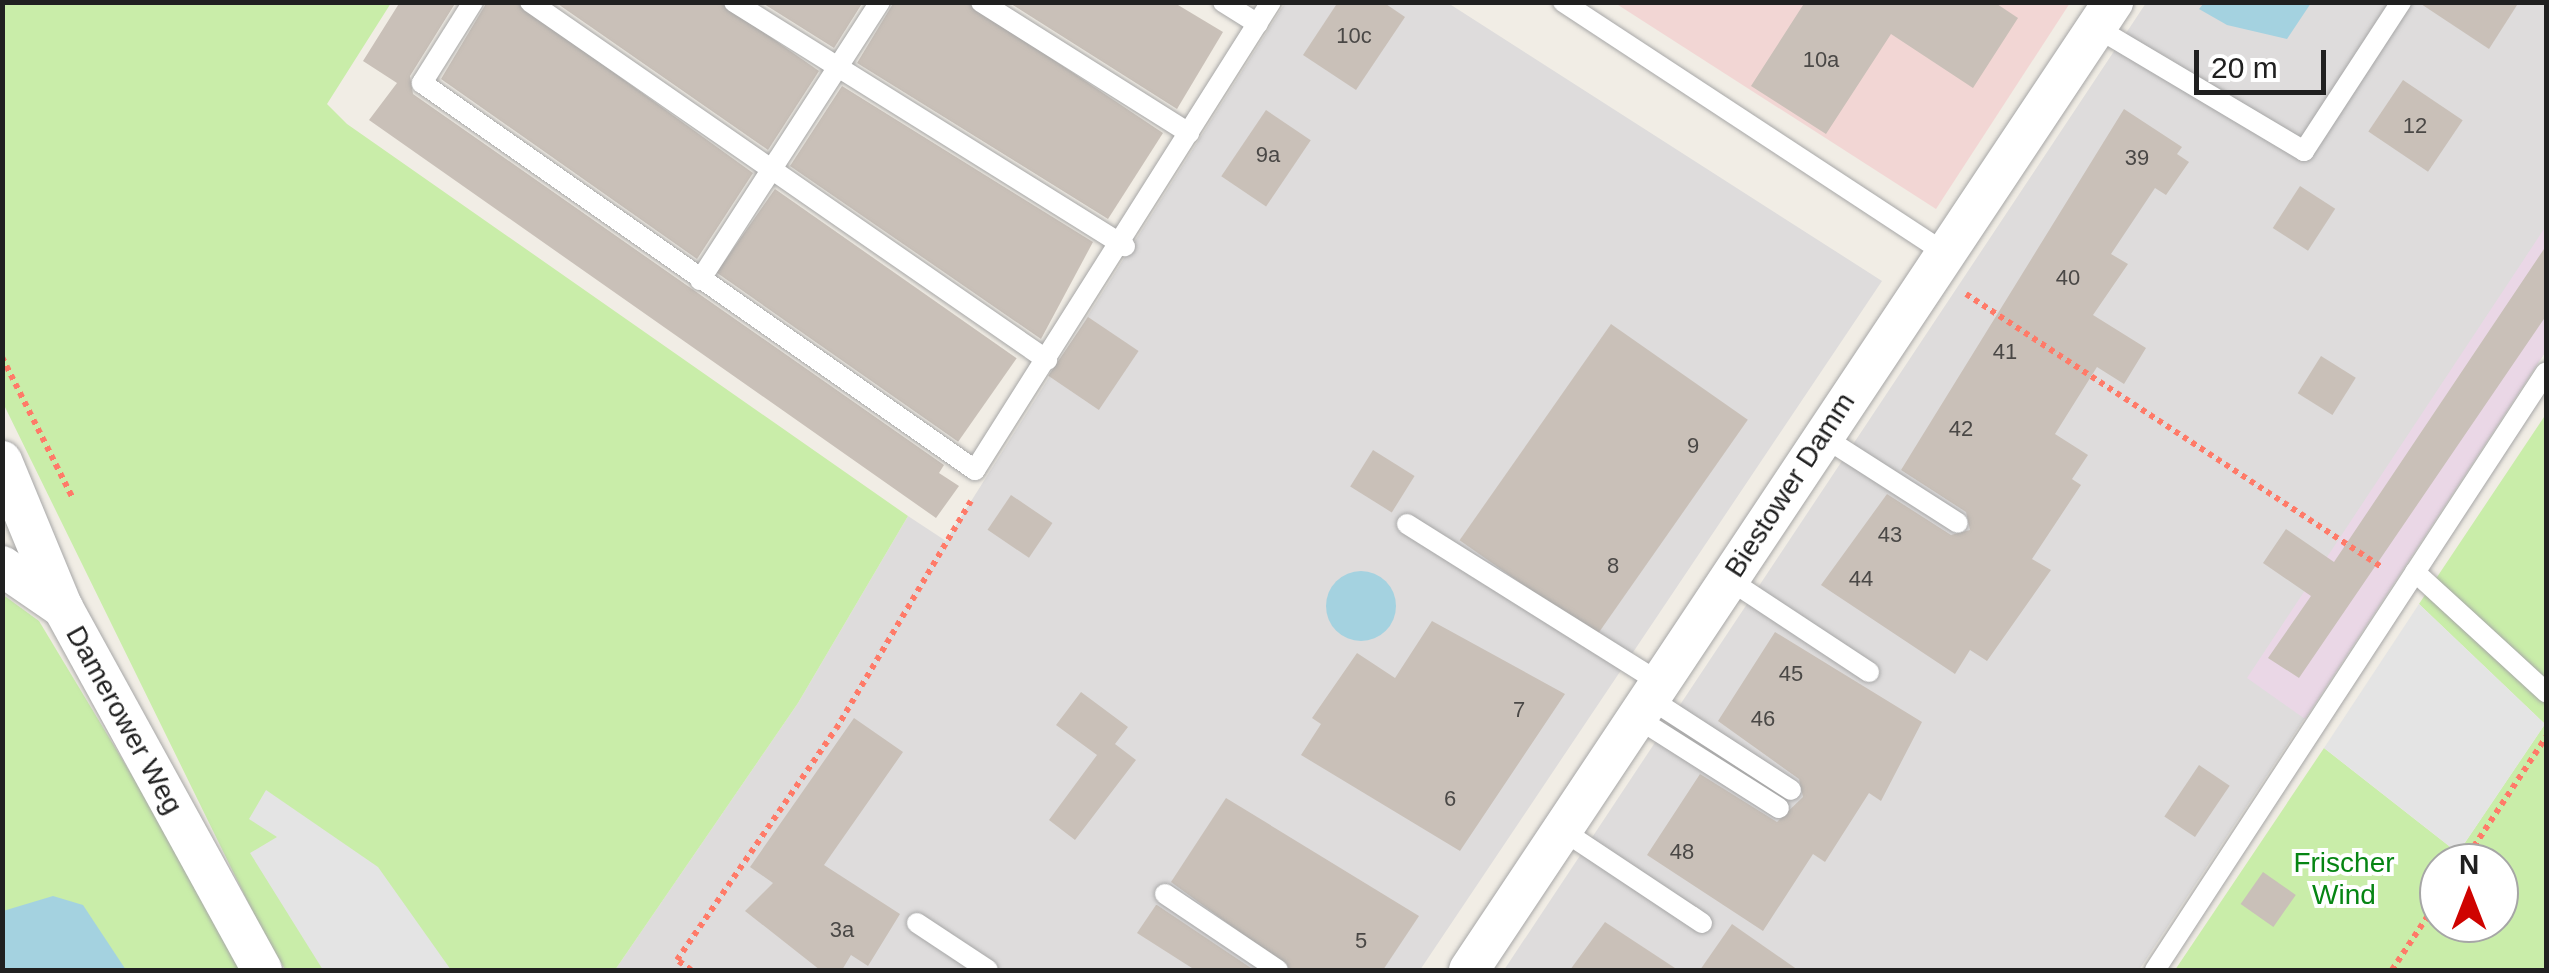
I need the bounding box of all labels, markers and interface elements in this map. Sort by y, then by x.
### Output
house number: 10c [1336,23,1372,49]
scale bar [2199,30,2332,92]
house number: 10a [1803,47,1839,73]
text: 20 m [2211,51,2278,84]
house number: 12 [2403,113,2427,139]
house number: 9a [1256,142,1280,168]
house number: 39 [2125,145,2149,171]
house number: 40 [2056,265,2080,291]
house number: 41 [1993,339,2017,365]
street label: Biestower Damm [1718,386,1862,584]
house number: 42 [1949,416,1973,442]
house number: 9 [1687,433,1699,459]
house number: 43 [1878,522,1902,548]
house number: 8 [1607,553,1619,579]
house number: 44 [1849,566,1873,592]
street label: Damerower Weg [59,620,189,820]
house number: 45 [1779,661,1803,687]
house number: 7 [1513,697,1525,723]
house number: 46 [1751,706,1775,732]
house number: 6 [1444,786,1456,812]
house number: 48 [1670,839,1694,865]
north arrow [2419,843,2519,943]
park label: Frischer Wind [2293,846,2395,912]
text: N [2459,849,2479,880]
house number: 3a [830,917,854,943]
house number: 5 [1355,928,1367,954]

